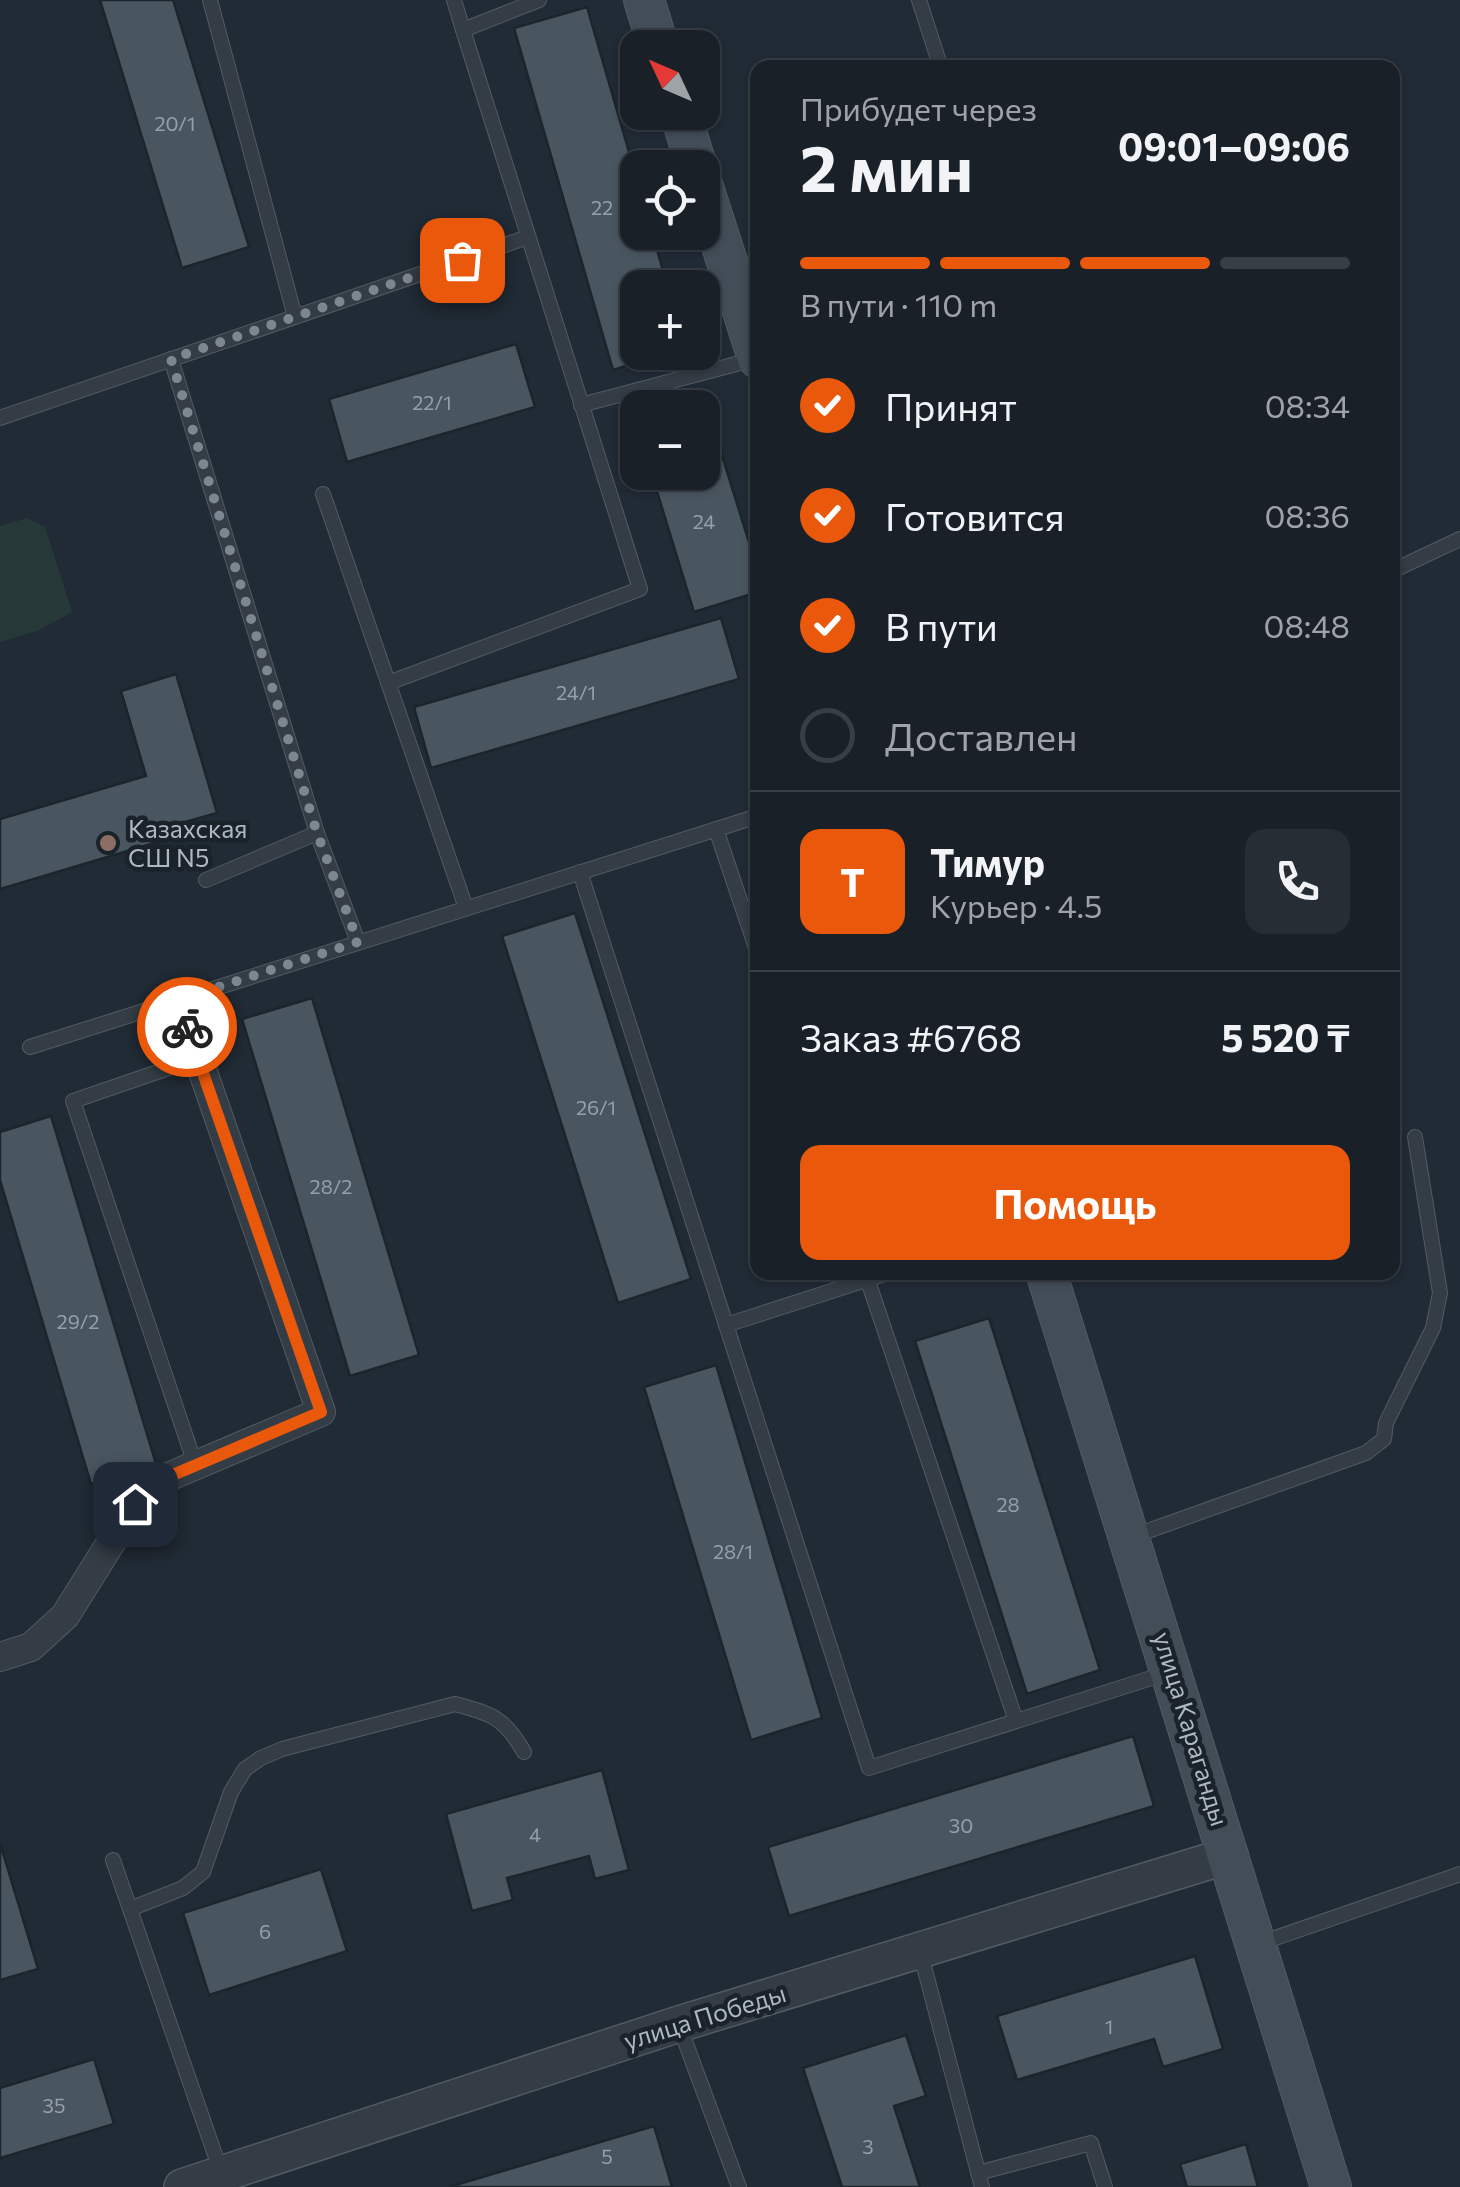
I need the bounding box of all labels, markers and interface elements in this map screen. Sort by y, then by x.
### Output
north arrow [620,30,720,130]
map controls [620,30,720,490]
text: Прибудет через [800,88,1037,128]
house number: 20/1 [154,111,196,135]
text: 09:01–09:06 [1118,122,1350,169]
text: 2 мин [800,126,973,205]
button: locate [620,150,720,250]
house number: 22 [591,195,613,219]
pin [420,218,505,303]
icon: bag [435,233,490,288]
button: + [620,270,720,370]
text: В пути · 110 m [800,284,997,324]
icon: check [800,378,855,433]
text: Принят [885,382,1017,429]
text: 08:34 [1265,385,1350,425]
house number: 22/1 [412,390,452,414]
button: − [620,390,720,490]
icon: check [800,488,855,543]
text: Готовится [885,492,1065,539]
text: 08:36 [1264,495,1350,535]
house number: 24 [693,509,715,533]
icon: check [800,598,855,653]
text: В пути [885,602,998,649]
text: 08:48 [1264,605,1350,645]
house number: 24/1 [556,680,596,704]
text: Доставлен [885,712,1078,759]
place label: Казахская СШ N5 [128,813,247,872]
button: phone [1245,829,1350,934]
marker: Казахская СШ N5 [97,832,119,854]
text: Тимур [930,838,1045,885]
text: Т [840,858,865,905]
text: Курьер · 4.5 [930,885,1102,925]
courier [137,977,237,1077]
icon: bike [160,1000,215,1055]
text: Заказ #6768 [800,1013,1022,1060]
text: 5 520 ₸ [1221,1013,1350,1060]
house number: 26/1 [576,1095,616,1119]
button: Помощь [800,1145,1350,1260]
house number: 28/2 [310,1174,352,1198]
house number: 29/2 [57,1309,99,1333]
pin [93,1462,178,1547]
icon: home [108,1477,163,1532]
house number: 28 [996,1492,1020,1516]
house number: 28/1 [713,1539,753,1563]
street label: улица Караганды [1148,1628,1236,1829]
house number: 30 [949,1813,973,1837]
house number: 4 [529,1822,541,1846]
house number: 6 [259,1919,271,1943]
street label: улица Победы [620,1977,789,2055]
house number: 1 [1105,2014,1113,2038]
house number: 35 [43,2093,65,2117]
house number: 3 [862,2134,874,2158]
house number: 5 [601,2144,613,2168]

